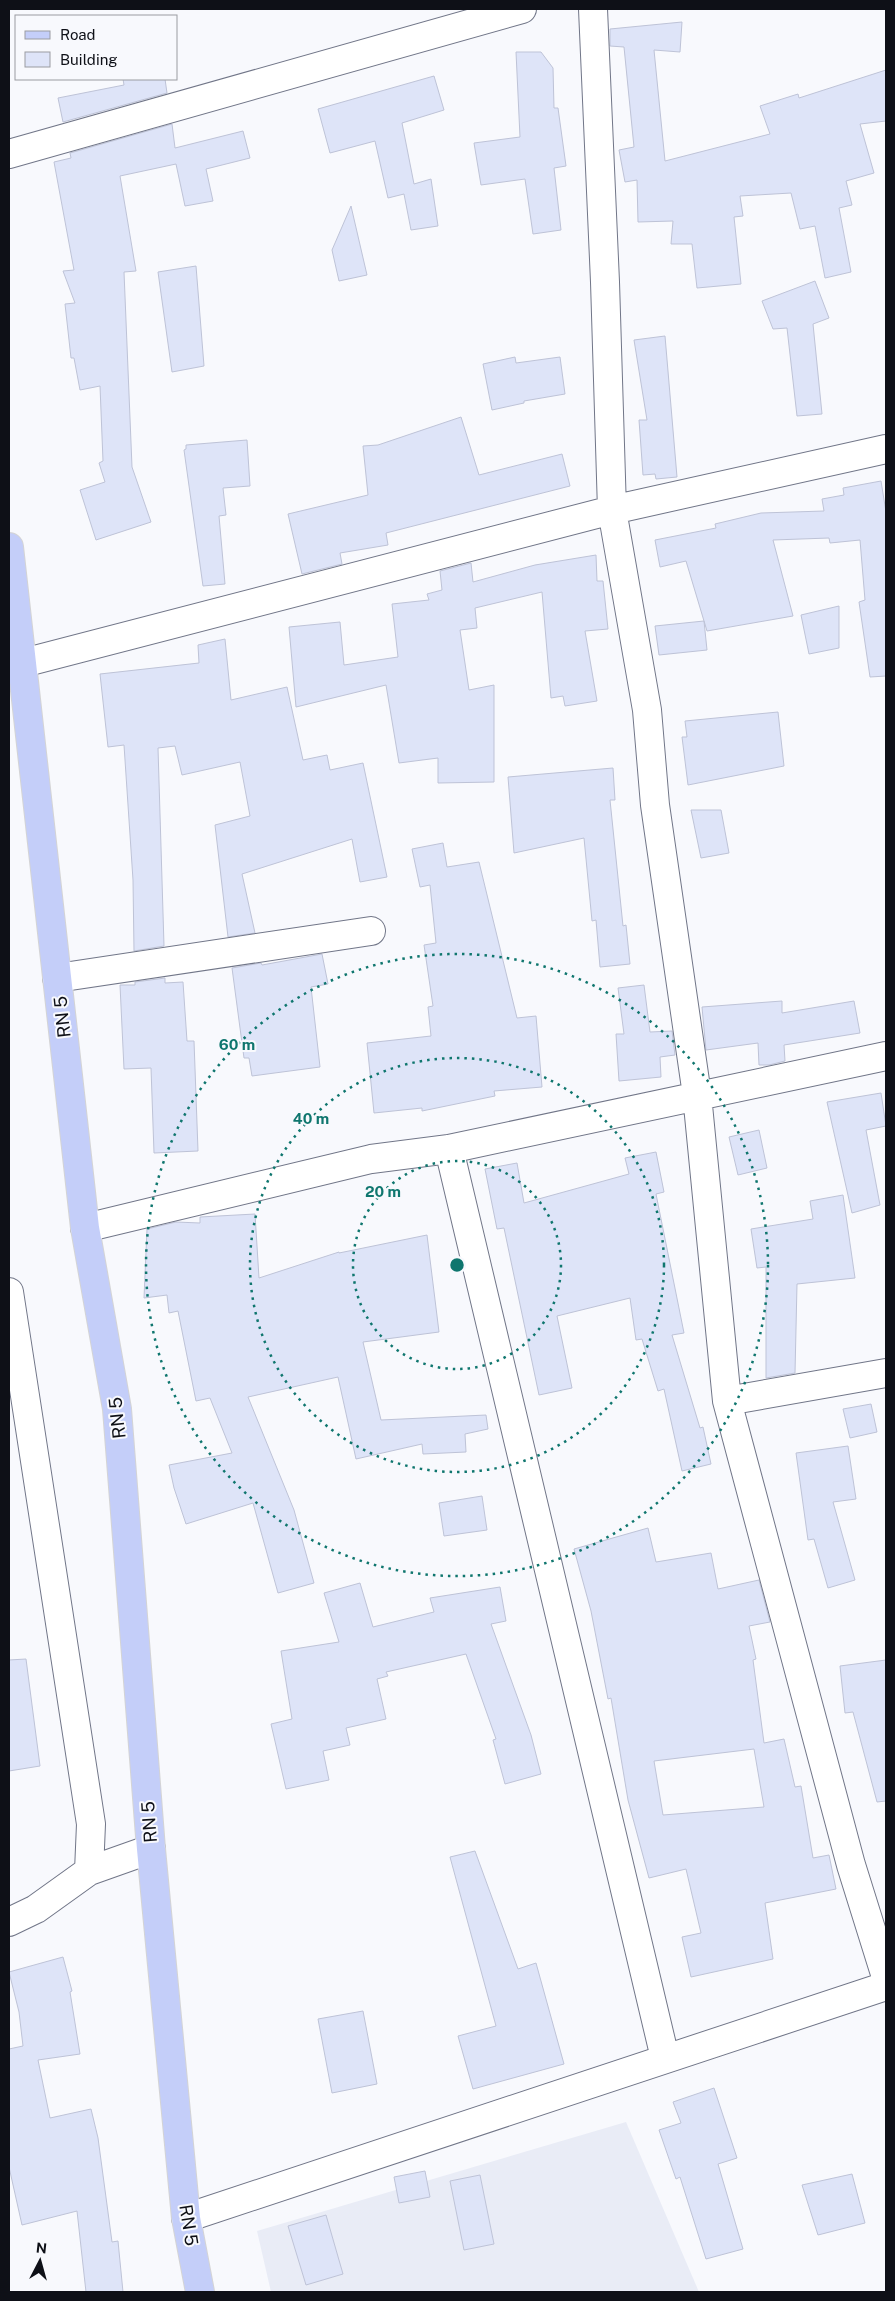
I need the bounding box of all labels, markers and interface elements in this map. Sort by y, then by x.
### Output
legend [15,15,178,80]
text: Road [60,26,96,43]
text: Building [60,51,118,68]
street label: RN 5 [49,995,75,1039]
text: 60 m [219,1036,255,1053]
text: 40 m [293,1110,329,1127]
text: 20 m [365,1183,401,1200]
centre of rings [448,1256,466,1274]
street label: RN 5 [104,1396,130,1440]
street label: RN 5 [137,1800,161,1844]
street label: RN 5 [175,2203,203,2247]
north arrow [15,2236,65,2286]
text: N [35,2240,48,2257]

